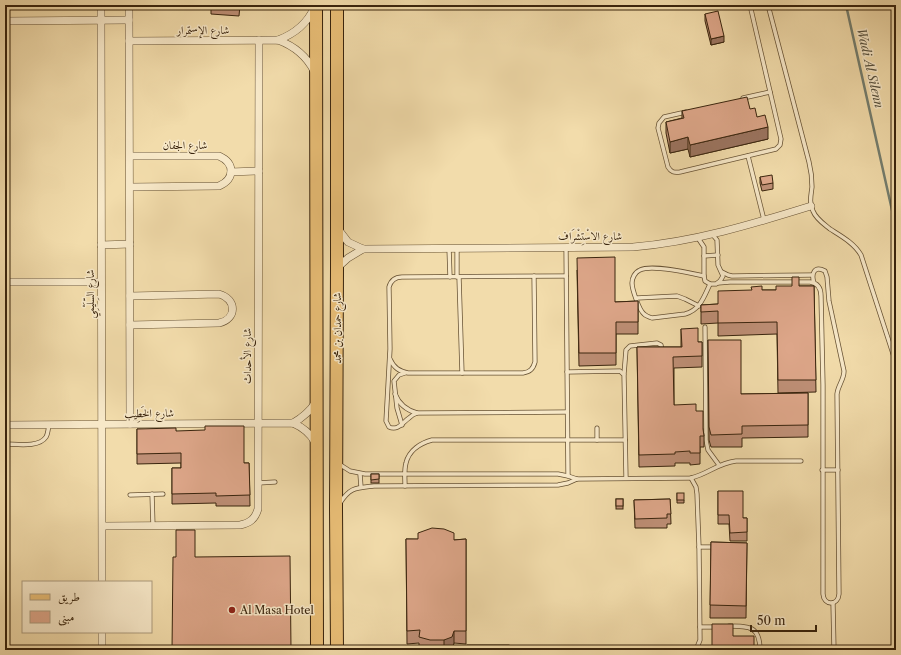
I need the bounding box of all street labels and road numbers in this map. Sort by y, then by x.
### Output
street label: شارع الإستمرار [176,23,229,40]
street label: شارع الجفان [163,138,207,155]
street label: شارع الاسْتِشْرَاف [558,228,622,246]
street label: شارع السِّلَيْمِي [82,270,101,318]
street label: شارع حمدان بن محمد [330,292,347,364]
street label: شارع الأحداث [239,328,257,384]
street label: شارع الخَطِيب [124,405,174,423]

